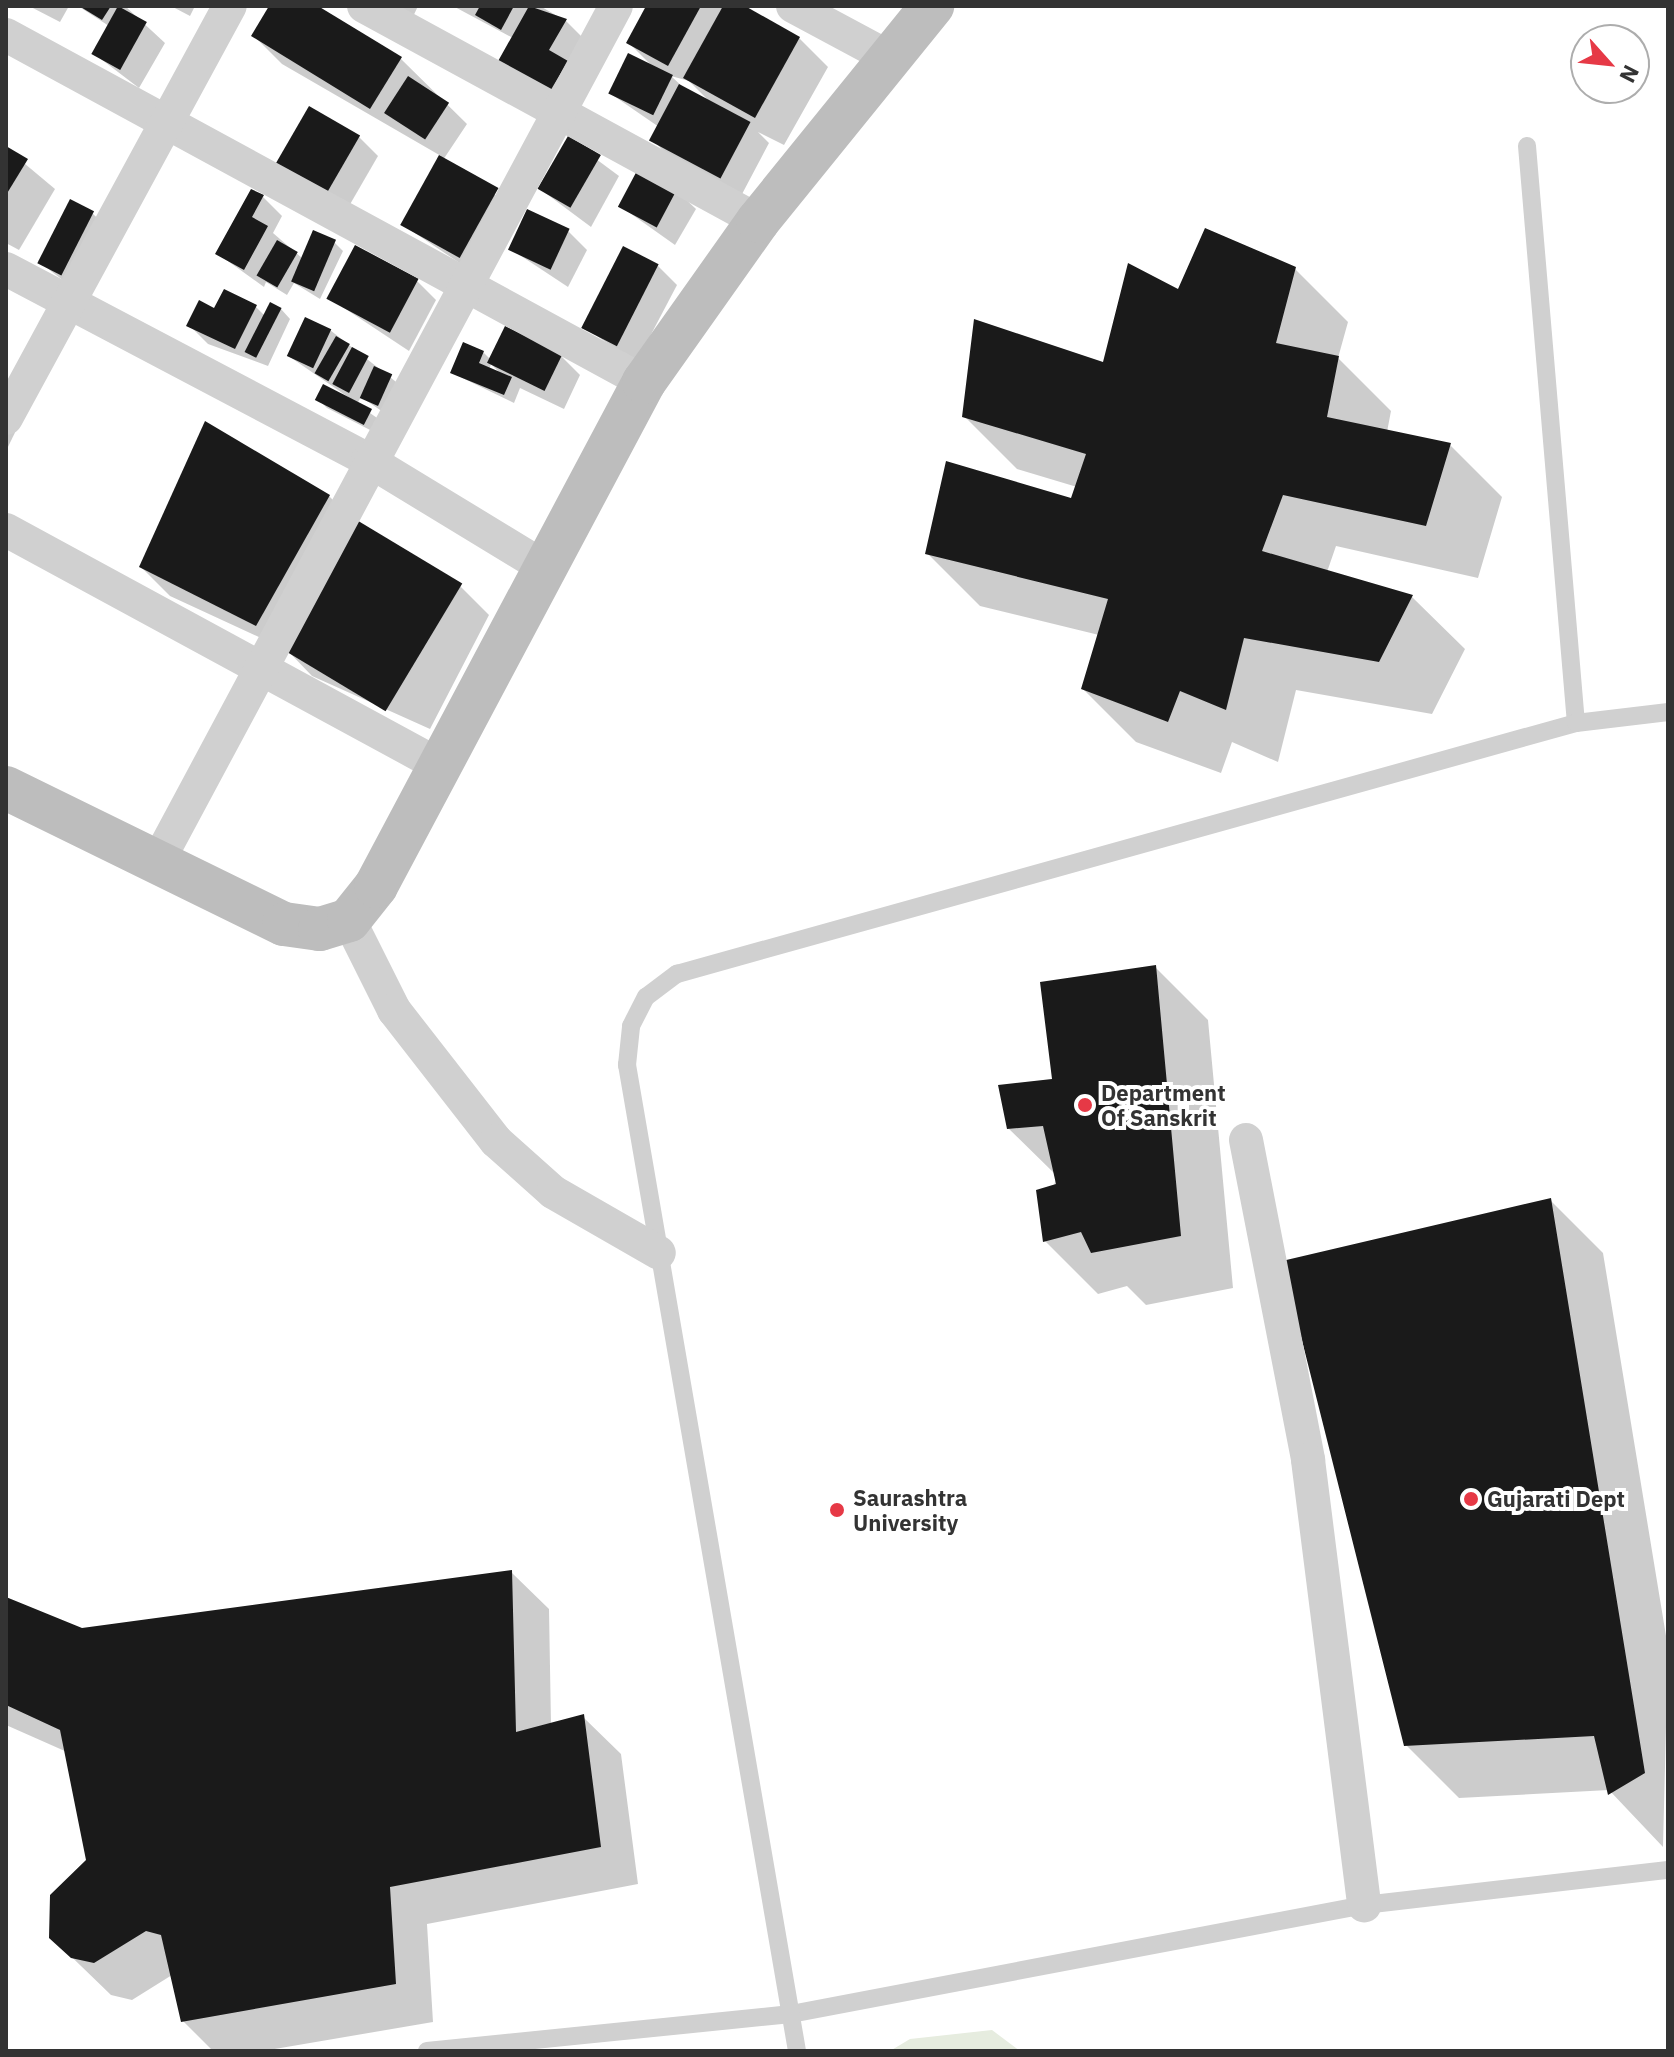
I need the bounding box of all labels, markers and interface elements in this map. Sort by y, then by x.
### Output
north arrow [1570,24,1650,104]
text: N [1614,61,1647,88]
place label: Department Of Sanskrit [1101,1079,1226,1130]
marker: Department Of Sanskrit [1076,1096,1094,1114]
place label: Saurashtra University [853,1484,967,1536]
place label: Gujarati Dept [1487,1486,1625,1512]
marker: Gujarati Dept [1462,1490,1480,1508]
marker: Saurashtra University [828,1501,846,1519]

